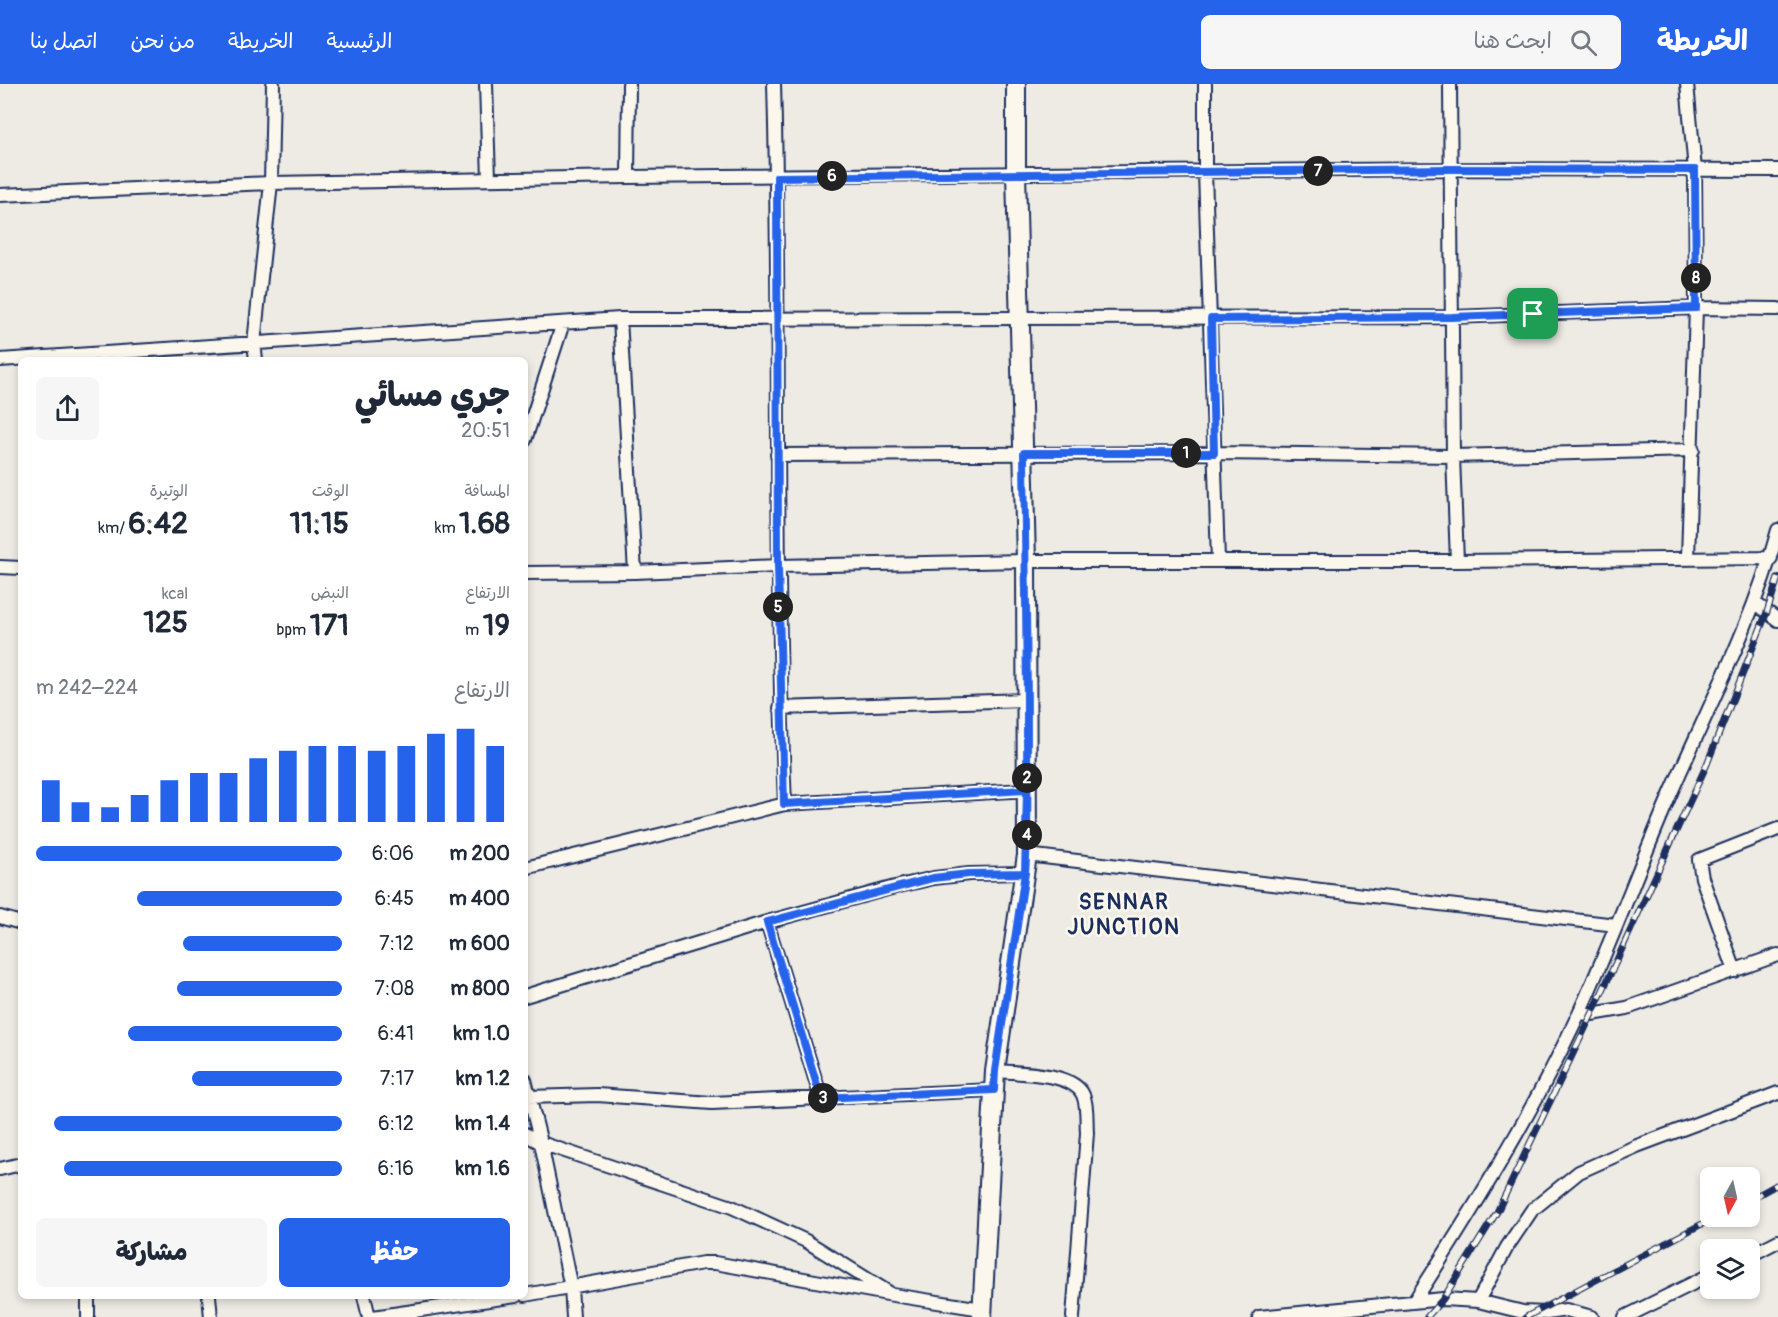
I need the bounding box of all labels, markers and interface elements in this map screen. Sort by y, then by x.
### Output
search box [1201,15,1621,69]
text: الخريطة [1657,24,1748,59]
icon: search [1567,26,1600,59]
text: ابحث هنا [1474,27,1552,55]
text: اتصل بنا [30,28,97,55]
text: من نحن [130,28,195,55]
text: الخريطة [228,28,293,55]
text: الرئيسية [326,28,392,55]
pin: 7 [1303,156,1333,186]
pin: 6 [817,161,847,191]
text: 7 [1314,161,1322,181]
text: 6 [827,166,837,186]
pin: 8 [1681,263,1711,293]
text: 8 [1692,268,1700,288]
pin [1507,288,1558,339]
icon: arrive [1516,297,1549,330]
text: جري مسائي [355,375,510,416]
button: share [36,377,99,440]
text: 20:51 [461,418,510,443]
pin: 1 [1171,438,1201,468]
text: 1 [1183,443,1189,463]
text: الوتيرة [149,481,188,501]
text: الوقت [312,481,349,501]
text: المسافة [464,481,510,501]
text: 6:42 [128,505,188,542]
text: 11:15 [290,505,349,542]
text: 1.68 [459,505,510,542]
text: /km [98,518,128,538]
text: km [435,518,459,538]
text: النبض [311,583,349,603]
text: الارتفاع [465,583,510,603]
text: kcal [162,584,188,604]
pin: 5 [763,592,793,622]
text: 5 [774,597,782,617]
text: 125 [143,604,188,641]
text: 171 [310,607,349,644]
text: 19 [483,607,510,644]
text: bpm [277,620,310,640]
text: m [465,620,483,640]
text: 224–242 m [36,675,138,700]
text: الارتفاع [454,678,510,703]
pin: 2 [1012,763,1042,793]
text: 2 [1023,768,1031,788]
pin: 4 [1012,820,1042,850]
text: 4 [1022,825,1032,845]
text: 6:06 [372,841,414,866]
text: 200 m [449,841,510,866]
text: 6:45 [375,886,414,911]
text: 400 m [449,886,510,911]
district label: SENNAR JUNCTION [1068,888,1180,941]
text: 7:12 [379,931,414,956]
text: 600 m [449,931,510,956]
text: 7:08 [374,976,414,1001]
text: 800 m [450,976,510,1001]
text: 6:41 [378,1021,414,1046]
text: 1.0 km [454,1021,510,1046]
text: 7:17 [380,1066,414,1091]
text: 1.2 km [456,1066,510,1091]
pin: 3 [808,1083,838,1113]
text: 3 [819,1088,827,1108]
text: 6:12 [378,1111,414,1136]
text: 1.4 km [456,1111,510,1136]
text: 6:16 [378,1156,414,1181]
text: 1.6 km [456,1156,510,1181]
north arrow [1700,1167,1760,1227]
map controls [1700,1167,1760,1299]
button: مشاركة [36,1218,267,1287]
button: حفظ [279,1218,510,1287]
button: layers [1700,1239,1760,1299]

